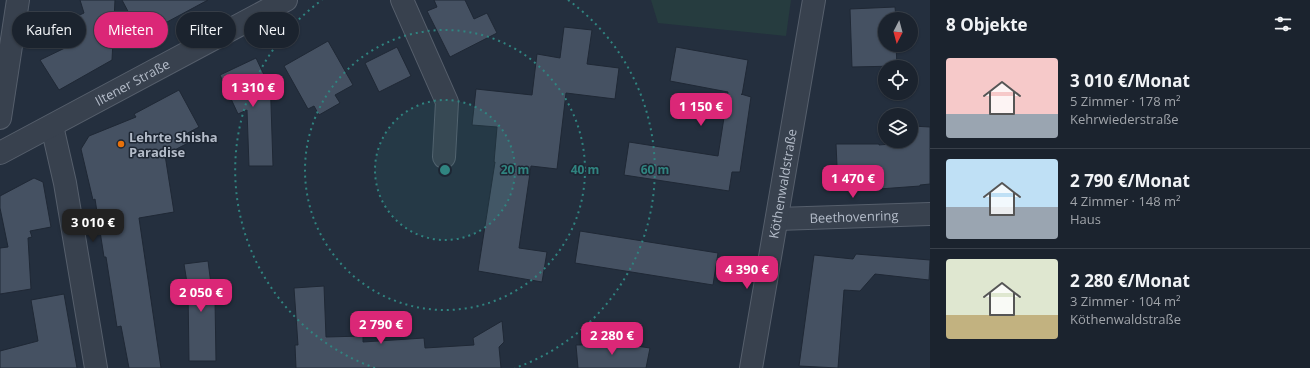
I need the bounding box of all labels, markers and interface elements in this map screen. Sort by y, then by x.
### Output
chip: Kaufen [12,12,86,48]
chip: Mieten [94,12,168,48]
chip: Filter [176,12,236,48]
chip: Neu [244,12,299,48]
north arrow [878,12,918,52]
map controls [878,12,918,148]
text: 8 Objekte [946,13,1028,36]
icon: filters [1272,13,1294,35]
street label: Iltener Straße [92,55,173,110]
button: locate [878,60,918,100]
text: 3 010 €/Monat [1070,69,1190,92]
pin: 1 310 € [216,74,290,108]
icon: home [978,74,1026,122]
text: 1 310 € [231,78,275,96]
text: 5 Zimmer · 178 m² [1070,92,1181,110]
pin: 1 150 € [664,93,738,127]
text: 1 150 € [679,97,723,115]
button: layers [878,108,918,148]
text: Kehrwiederstraße [1070,110,1179,128]
street label: Köthenwaldstraße [764,127,801,240]
place label: Lehrte Shisha Paradise [129,128,218,161]
marker: Lehrte Shisha Paradise [116,139,126,149]
text: 20 m [501,161,529,178]
text: 40 m [571,161,599,178]
text: 60 m [641,161,669,178]
centre of rings [438,163,452,177]
pin: 1 470 € [816,165,890,199]
text: 1 470 € [831,169,875,187]
text: 2 790 €/Monat [1070,169,1190,192]
icon: home [978,175,1026,223]
text: 4 Zimmer · 148 m² [1070,192,1181,210]
street label: Beethovenring [809,206,899,227]
pin: 3 010 € [56,209,130,243]
text: Haus [1070,210,1101,228]
text: 3 010 € [71,213,115,231]
pin: 4 390 € [710,256,784,290]
text: 4 390 € [725,260,769,278]
text: 2 280 €/Monat [1070,269,1190,292]
icon: home [978,275,1026,323]
pin: 2 050 € [164,279,238,313]
text: 2 050 € [179,283,223,301]
text: 3 Zimmer · 104 m² [1070,292,1181,310]
text: Köthenwaldstraße [1070,310,1181,328]
pin: 2 790 € [344,311,418,345]
text: 2 790 € [359,315,403,333]
pin: 2 280 € [575,322,649,356]
text: 2 280 € [590,326,634,344]

